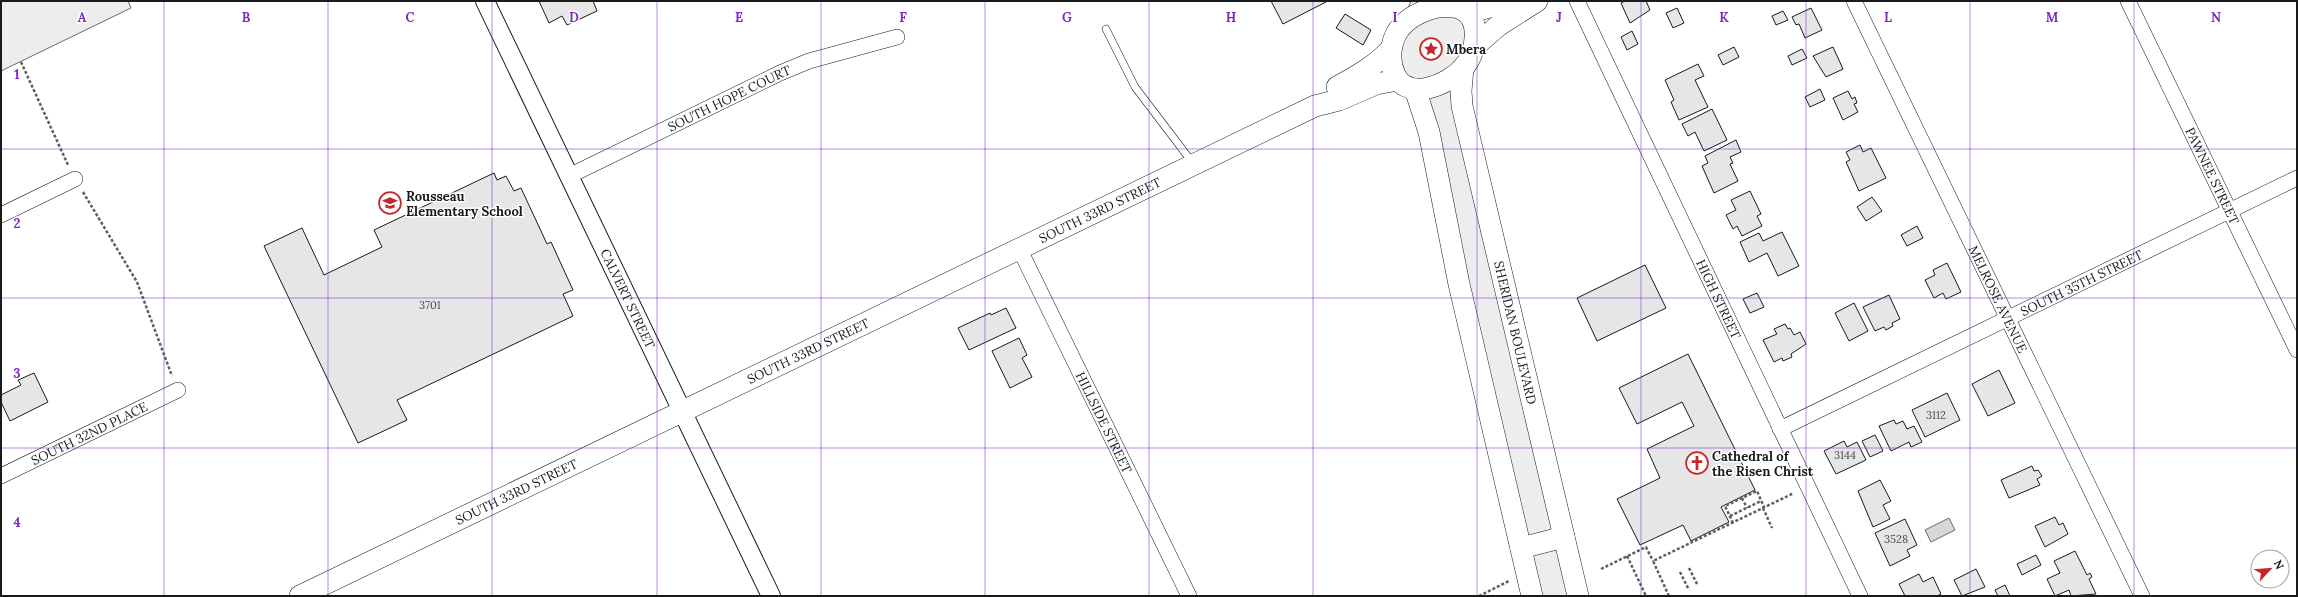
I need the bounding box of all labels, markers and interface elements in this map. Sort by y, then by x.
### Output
text: A [78,9,87,26]
text: B [242,9,251,26]
text: C [406,9,415,26]
text: D [569,9,579,26]
text: E [735,9,743,26]
text: F [899,9,907,26]
text: G [1062,9,1072,26]
text: H [1226,9,1236,26]
text: I [1392,9,1398,26]
text: J [1556,9,1562,26]
text: K [1719,9,1729,26]
text: L [1884,9,1892,26]
text: M [2046,9,2059,26]
text: N [2211,9,2221,26]
place icon: Mbera [1418,36,1444,62]
place label: Mbera [1446,41,1486,58]
street label: SOUTH HOPE COURT [665,61,794,136]
text: 1 [14,66,20,83]
street label: PAWNEE STREET [2181,124,2243,228]
street label: SOUTH 33RD STREET [1036,173,1164,247]
place label: Rousseau Elementary School [406,188,523,220]
school or university icon: Rousseau Elementary School [377,190,403,216]
text: 2 [14,215,21,232]
street label: MELROSE AVENUE [1965,243,2031,355]
street label: CALVERT STREET [596,246,659,352]
street label: SOUTH 35TH STREET [2018,246,2146,320]
street label: HIGH STREET [1692,257,1745,342]
street label: SHERIDAN BOULEVARD [1490,259,1540,406]
house number: 3701 [419,298,441,312]
street label: SOUTH 33RD STREET [744,314,873,388]
text: 3 [13,365,21,382]
street label: HILLSIDE STREET [1072,369,1136,477]
street label: SOUTH 32ND PLACE [28,398,150,469]
house number: 3112 [1926,408,1946,422]
place label: Cathedral of the Risen Christ [1712,448,1814,480]
house number: 3144 [1834,448,1856,462]
church icon: Cathedral of the Risen Christ [1684,450,1710,476]
street label: SOUTH 33RD STREET [453,455,581,529]
text: 4 [13,514,21,531]
house number: 3528 [1884,532,1908,546]
north arrow [2250,549,2290,589]
text: N [2271,558,2287,572]

